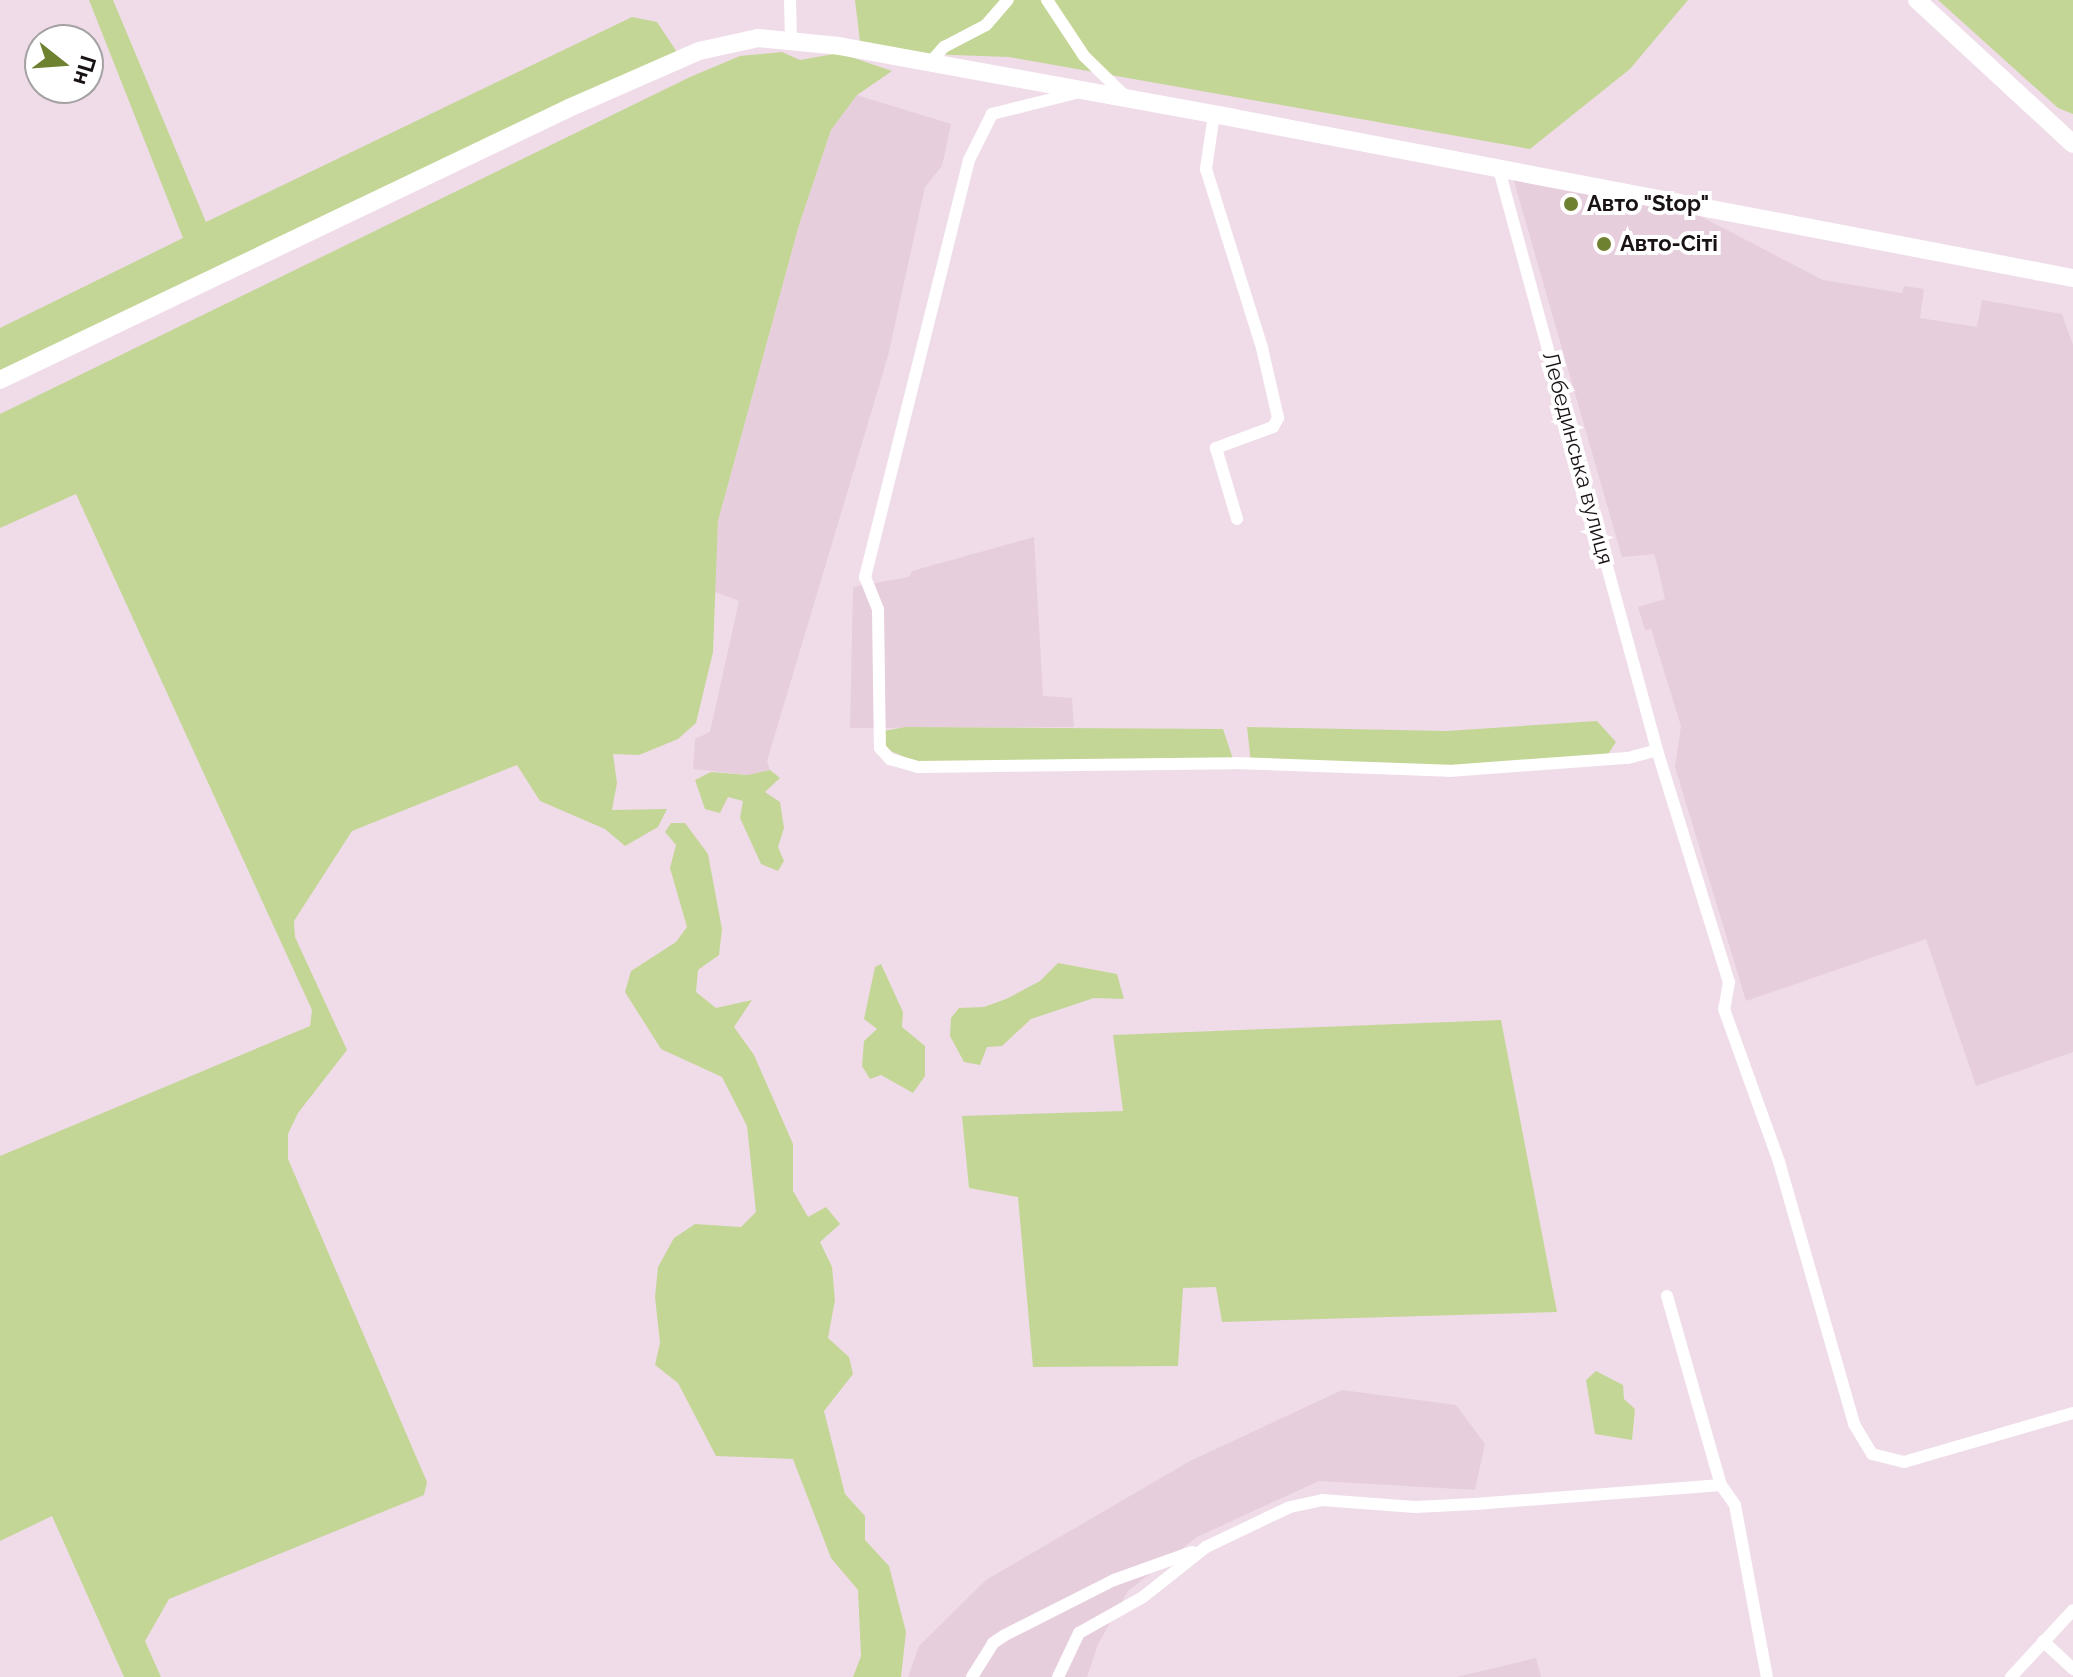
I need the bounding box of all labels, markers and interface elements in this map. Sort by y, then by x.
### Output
north arrow [24,24,104,104]
text: Пн [68,53,102,88]
place label: Авто "Stop" [1587,191,1709,217]
marker: Авто "Stop" [1562,195,1580,213]
place label: Авто-Сіті [1620,231,1718,257]
marker: Авто-Сіті [1595,235,1613,253]
street label: Лебединська вулиця [1537,349,1619,567]

